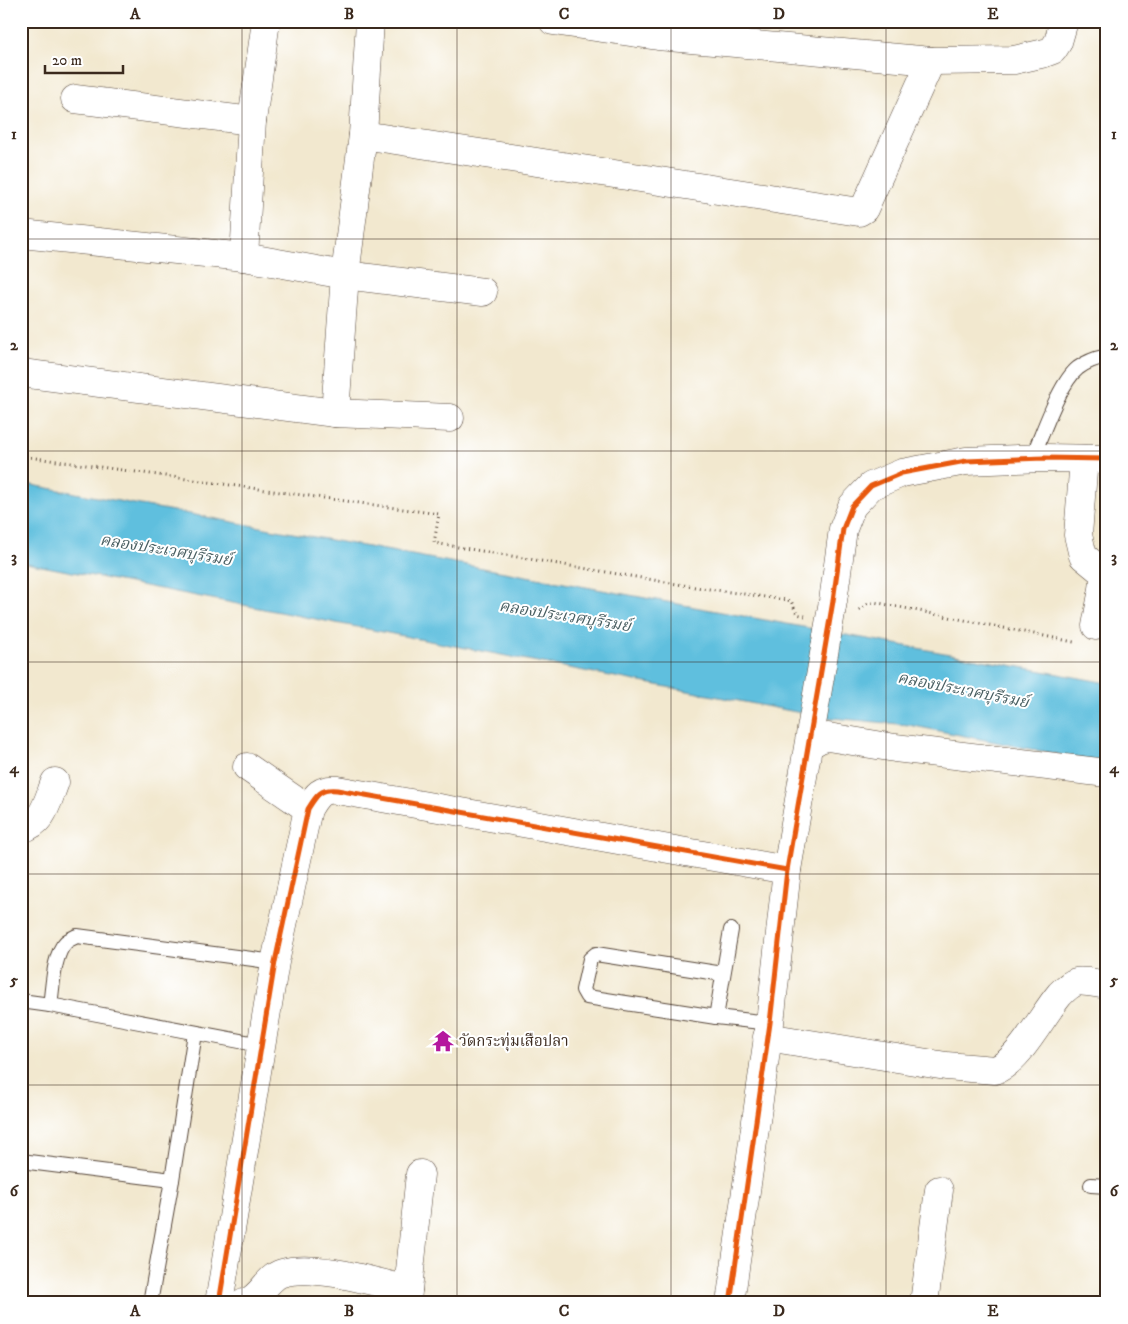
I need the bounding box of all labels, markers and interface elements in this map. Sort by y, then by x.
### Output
text: A [129,4,141,24]
text: B [344,4,354,24]
text: C [559,4,569,24]
text: D [773,4,785,24]
text: E [987,4,999,24]
scale bar [45,42,122,74]
text: 20 m [52,51,82,70]
text: 1 [11,124,17,144]
text: 1 [1111,124,1117,144]
text: 2 [10,335,19,355]
text: 2 [1110,335,1119,355]
water label: คลองประเวศบุรีรมย์ [99,530,236,571]
text: 3 [11,547,17,567]
text: 3 [1111,547,1117,567]
water label: คลองประเวศบุรีรมย์ [498,596,635,637]
water label: คลองประเวศบุรีรมย์ [896,668,1033,713]
text: 4 [8,758,19,778]
text: 4 [1108,758,1119,778]
text: 5 [9,970,18,990]
text: 5 [1109,970,1118,990]
temple icon: วัดกระทุ่มเสือปลา [430,1028,456,1054]
place label: วัดกระทุ่มเสือปลา [459,1032,569,1052]
text: 6 [10,1181,20,1201]
text: 6 [1110,1181,1120,1201]
text: A [129,1301,141,1321]
text: B [344,1301,354,1321]
text: C [559,1301,569,1321]
text: D [773,1301,785,1321]
text: E [987,1301,999,1321]

